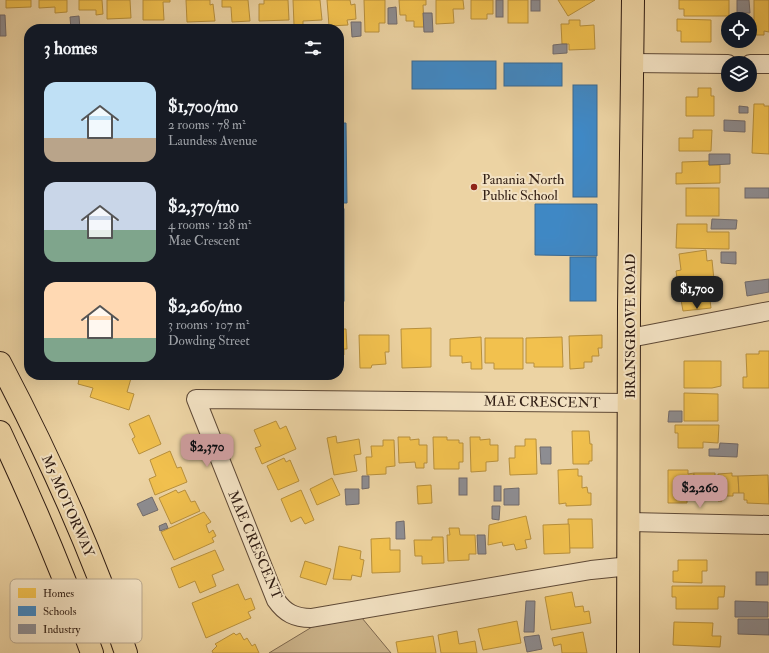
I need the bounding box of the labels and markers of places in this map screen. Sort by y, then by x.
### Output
place label: Panania North Public School [482,171,565,204]
marker: Panania North Public School [469,182,479,192]
pin: $1,700 [664,276,730,310]
pin: $2,370 [174,434,240,468]
pin: $2,260 [667,475,733,509]

